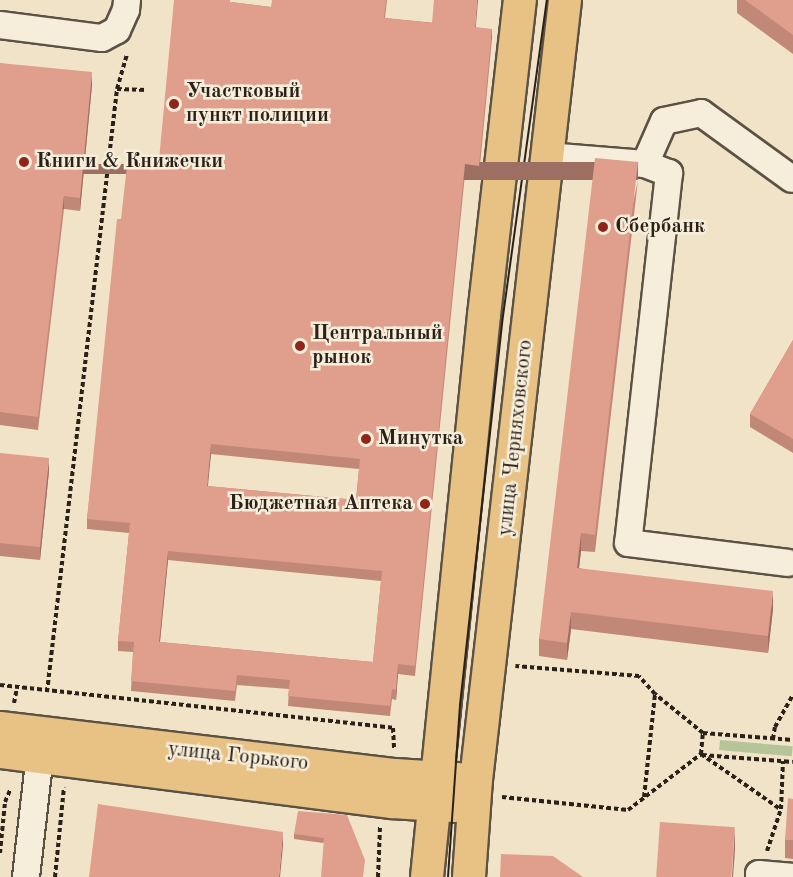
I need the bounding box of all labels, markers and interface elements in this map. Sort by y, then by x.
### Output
place label: Участковый пункт полиции [186,79,329,129]
marker: Участковый пункт полиции [167,97,181,111]
place label: Книги & Книжечки [36,149,223,175]
marker: Книги & Книжечки [17,155,31,169]
place label: Сбербанк [615,214,705,240]
marker: Сбербанк [596,220,610,234]
place label: Центральный рынок [312,321,443,371]
marker: Центральный рынок [293,339,307,353]
street label: улица Черняховского [493,339,539,537]
place label: Минутка [378,426,463,452]
marker: Минутка [359,432,373,446]
place label: Бюджетная Аптека [229,491,413,517]
marker: Бюджетная Аптека [418,497,432,511]
street label: улица Горького [166,737,310,777]

